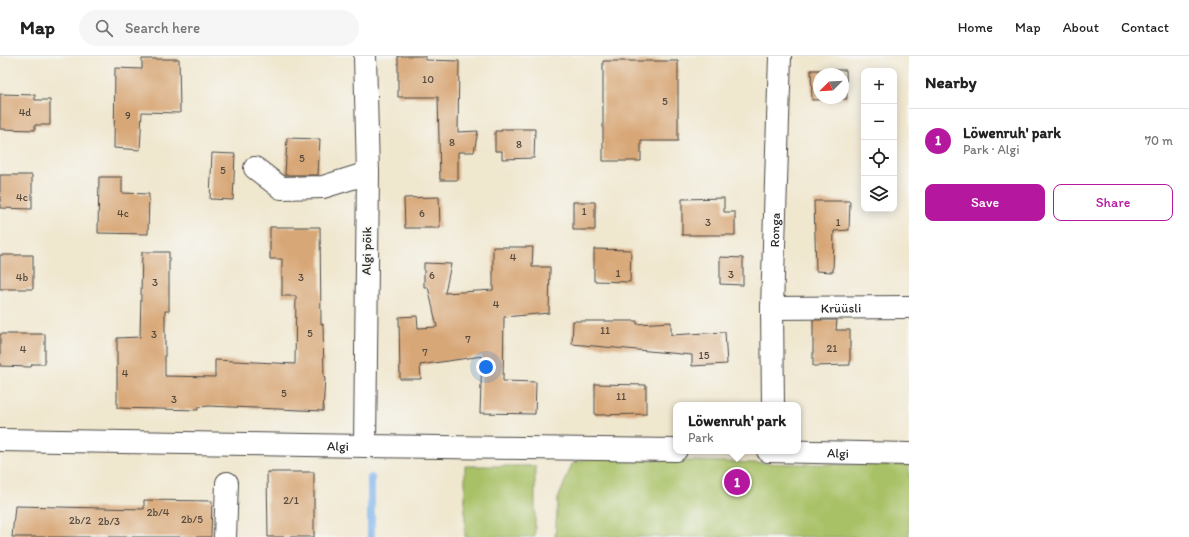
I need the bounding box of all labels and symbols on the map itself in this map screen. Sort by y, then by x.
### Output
north arrow [813,68,849,104]
house number: 10 [422,73,434,86]
house number: 5 [662,95,668,108]
house number: 4d [19,106,31,119]
house number: 9 [125,109,131,122]
house number: 8 [449,136,455,149]
house number: 8 [516,138,522,151]
house number: 5 [299,152,305,165]
house number: 5 [220,164,226,177]
house number: 4c [16,191,28,204]
house number: 1 [581,205,587,218]
house number: 4c [117,207,129,220]
house number: 6 [419,207,425,220]
street label: Ronga [767,212,783,248]
house number: 3 [705,216,711,229]
house number: 1 [835,216,841,229]
street label: Algi põik [359,226,374,275]
house number: 4 [510,251,517,264]
house number: 1 [615,267,621,280]
house number: 3 [728,268,734,281]
house number: 6 [429,269,435,282]
house number: 4b [16,271,28,284]
house number: 3 [298,271,304,284]
house number: 3 [152,276,158,289]
house number: 4 [493,298,500,311]
street label: Krüüsli [821,300,861,316]
house number: 11 [600,324,610,337]
house number: 5 [307,327,313,340]
house number: 3 [151,328,157,341]
house number: 7 [465,333,471,346]
house number: 21 [827,342,837,355]
house number: 4 [20,343,27,356]
house number: 7 [422,346,428,359]
house number: 15 [699,349,710,362]
your location [476,357,496,377]
house number: 4 [122,367,129,380]
house number: 5 [281,387,287,400]
house number: 11 [616,390,626,403]
house number: 3 [171,393,177,406]
street label: Algi [327,438,349,454]
street label: Algi [827,445,849,461]
pin: 1 [724,467,750,497]
house number: 2/1 [283,494,299,507]
house number: 2b/4 [147,506,170,519]
house number: 2b/5 [181,513,203,526]
house number: 2b/2 [69,514,91,527]
house number: 2b/3 [98,515,120,528]

